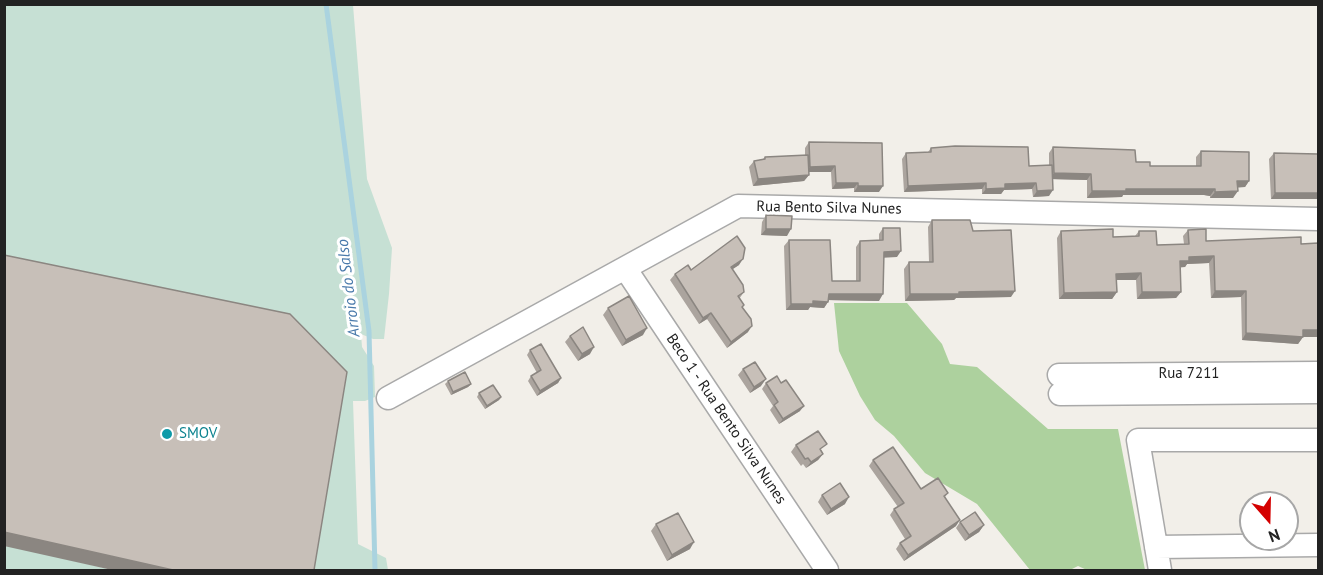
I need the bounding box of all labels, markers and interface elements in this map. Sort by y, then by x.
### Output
street label: Rua Bento Silva Nunes [756,198,902,218]
water label: Arroio do Salso [333,238,365,338]
street label: Beco 1 - Rua Bento Silva Nunes [662,330,790,508]
street label: Rua 7211 [1158,365,1220,383]
place label: SMOV [179,425,217,443]
marker: SMOV [160,427,174,441]
north arrow [1239,491,1299,551]
text: N [1266,525,1283,547]

